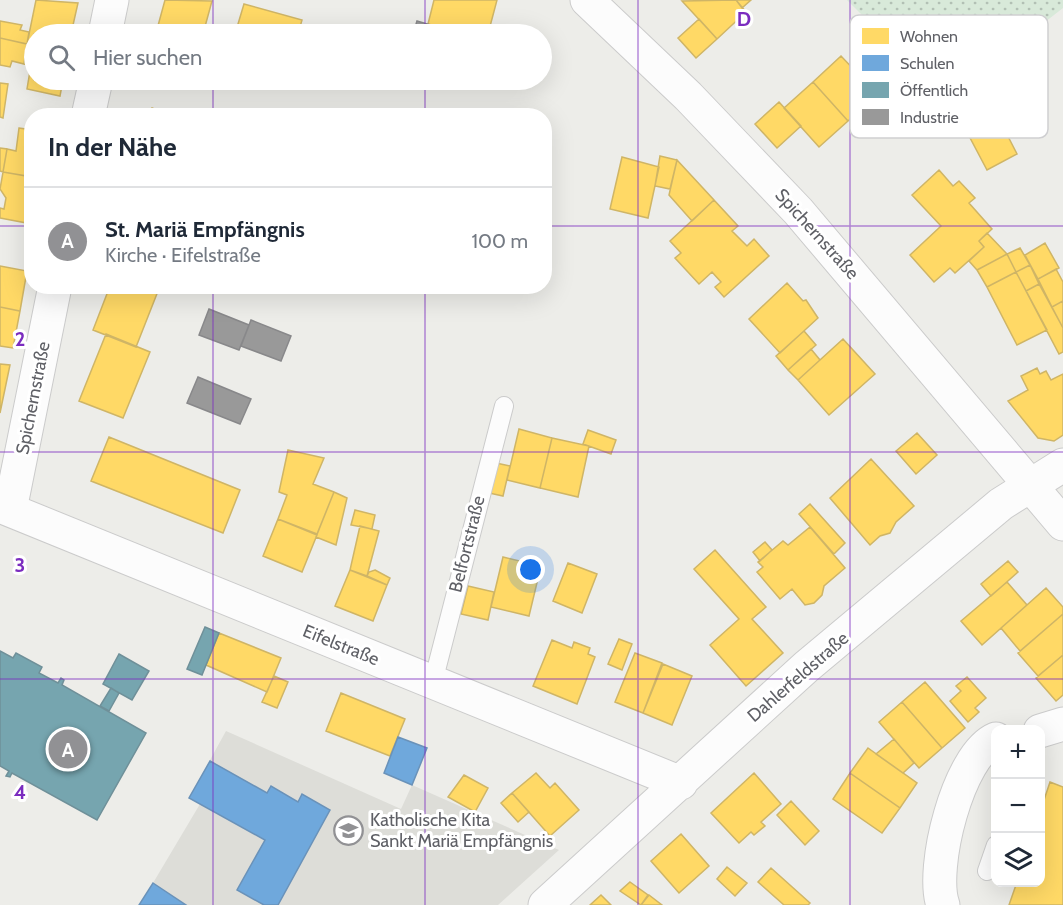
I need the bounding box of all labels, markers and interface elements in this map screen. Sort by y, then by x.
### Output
text: D [737,7,751,31]
legend [850,15,1048,138]
search box [24,24,552,90]
text: Wohnen [900,27,958,46]
icon: search [45,41,78,74]
text: Hier suchen [93,44,202,71]
text: Schulen [900,54,955,73]
text: Öffentlich [900,81,968,100]
text: Industrie [900,108,959,127]
text: In der Nähe [48,131,177,163]
street label: Spichernstraße [771,184,863,284]
text: St. Mariä Empfängnis [105,216,305,243]
text: A [61,229,74,253]
text: 100 m [472,229,528,253]
text: Kirche · Eifelstraße [105,243,261,267]
text: 2 [15,327,25,351]
street label: Spichernstraße [11,340,55,456]
street label: Belfortstraße [444,493,490,595]
text: 3 [15,553,25,577]
your location [516,555,545,584]
street label: Eifelstraße [299,620,383,670]
street label: Dahlerfeldstraße [743,627,853,727]
map controls [991,725,1045,887]
button: + [991,725,1045,779]
pin: A [48,726,88,771]
button: − [991,779,1045,833]
text: 4 [14,780,26,804]
place label: Katholische Kita Sankt Mariä Empfängnis [370,809,553,852]
school or university icon: Katholische Kita Sankt Mariä Empfängnis [333,814,365,846]
button: layers [991,833,1045,887]

